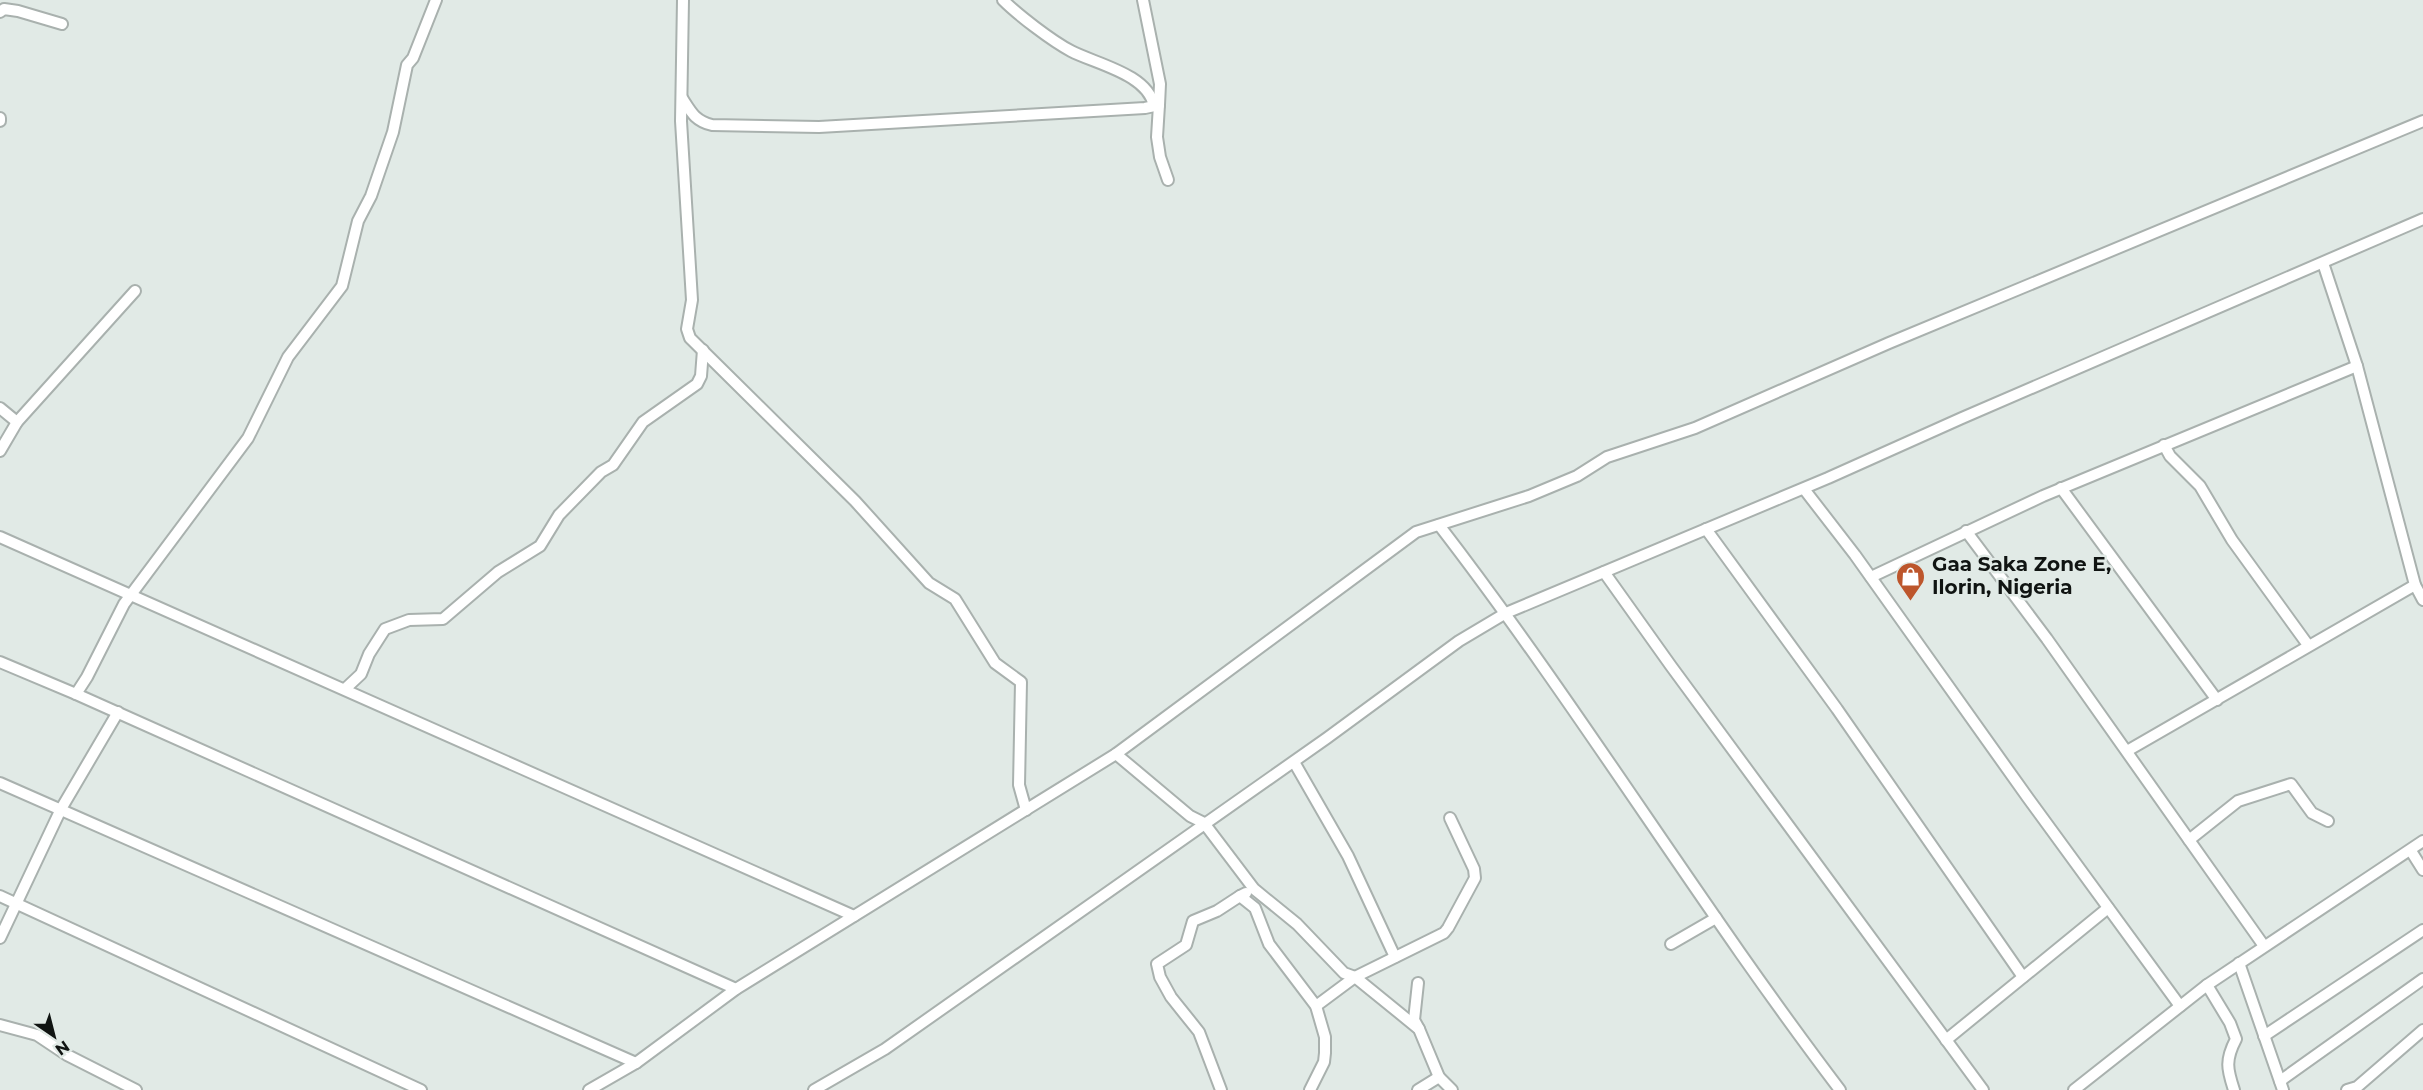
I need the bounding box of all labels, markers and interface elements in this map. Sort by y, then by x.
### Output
place label: Gaa Saka Zone E, Ilorin, Nigeria [1932,552,2111,599]
shop icon: Gaa Saka Zone E, Ilorin, Nigeria [1895,560,1927,602]
north arrow [24,1006,84,1066]
text: N [52,1036,73,1059]

